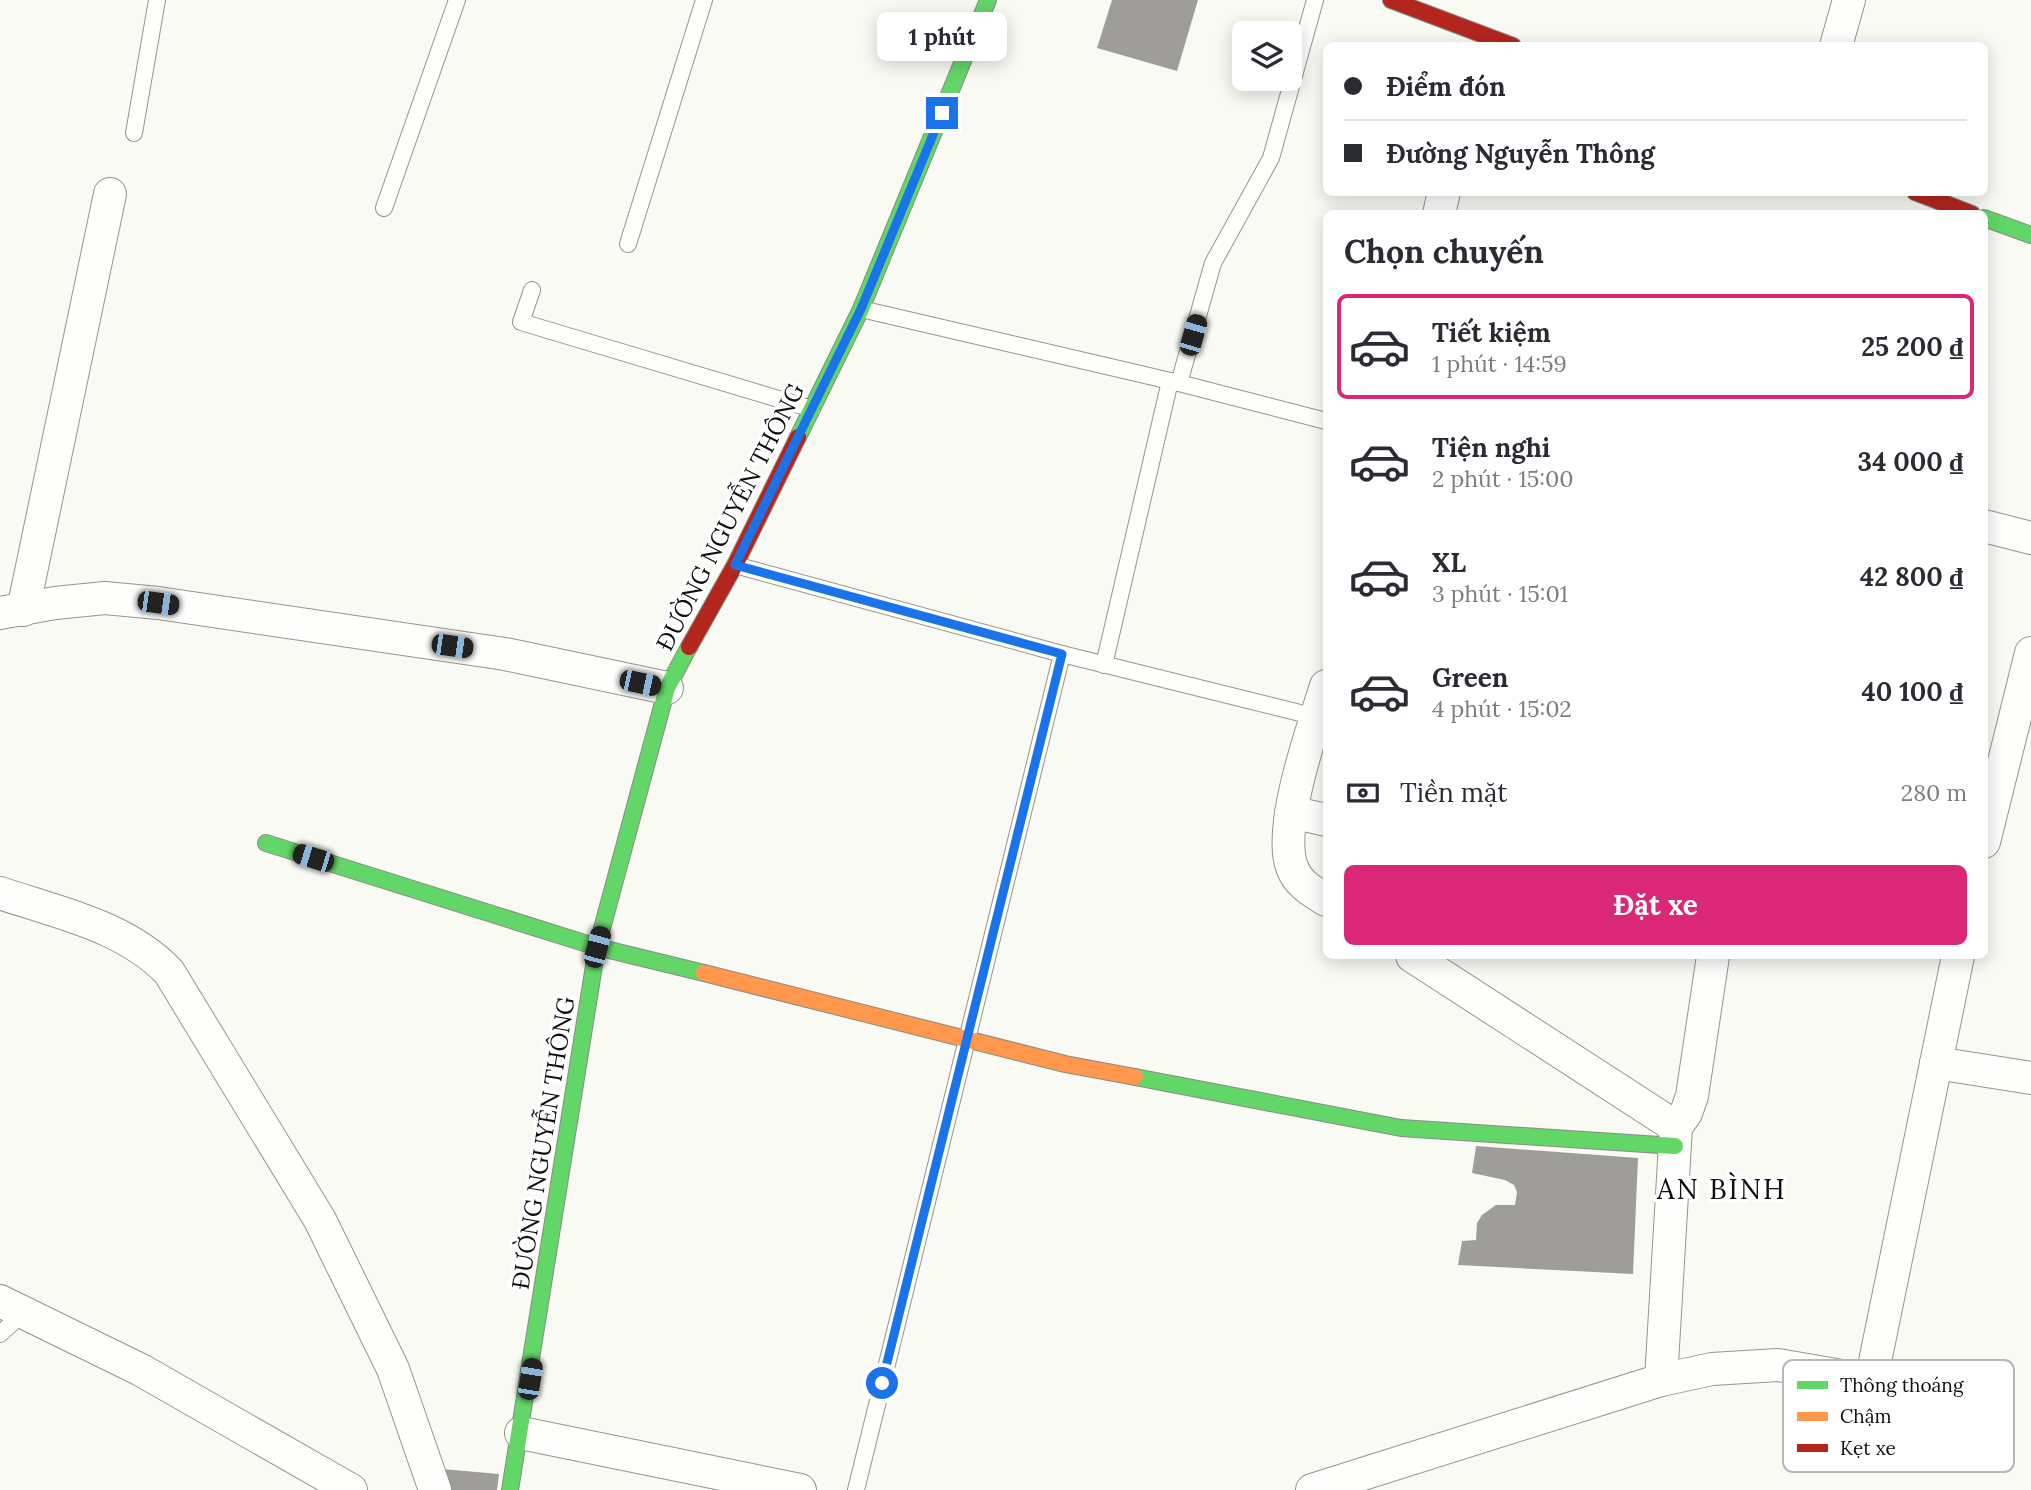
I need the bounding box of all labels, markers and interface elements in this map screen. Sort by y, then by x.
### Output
callout: 1 phút [877,11,1007,60]
map controls [1232,21,1302,91]
button: layers [1232,21,1302,91]
text: 1 phút [909,22,975,51]
text: Điểm đón [1386,70,1506,103]
route end [926,97,958,129]
text: Đường Nguyễn Thông [1386,137,1655,170]
text: Chọn chuyến [1344,231,1544,272]
car [1178,312,1209,358]
icon: car [1348,315,1411,378]
text: Tiết kiệm [1432,316,1551,349]
text: 25 200 ₫ [1861,330,1963,363]
text: 1 phút · 14:59 [1432,349,1567,378]
street label: ĐƯỜNG NGUYỄN THÔNG [647,377,811,656]
icon: car [1348,430,1411,493]
text: Tiện nghi [1432,431,1550,464]
text: 34 000 ₫ [1858,445,1963,478]
text: 2 phút · 15:00 [1432,464,1574,493]
icon: car [1348,545,1411,608]
text: XL [1432,546,1466,579]
text: 42 800 ₫ [1860,560,1963,593]
text: 3 phút · 15:01 [1432,579,1568,608]
car [136,590,181,616]
car [430,633,475,659]
icon: car [1348,660,1411,723]
text: Green [1432,661,1508,694]
car [618,668,663,698]
text: 40 100 ₫ [1862,675,1963,708]
text: 4 phút · 15:02 [1432,694,1572,723]
icon: cash [1344,774,1382,812]
text: Tiền mặt [1400,776,1507,809]
text: 280 m [1901,778,1967,807]
car [290,842,337,874]
button: Đặt xe [1344,865,1967,945]
car [582,924,613,970]
street label: ĐƯỜNG NGUYỄN THÔNG [503,994,581,1292]
district label: AN BÌNH [1656,1171,1787,1207]
car [517,1357,544,1401]
legend [1783,1360,2014,1472]
route start [866,1367,898,1399]
text: Thông thoáng [1840,1373,1964,1397]
text: Chậm [1840,1404,1891,1428]
text: Kẹt xe [1840,1436,1896,1460]

